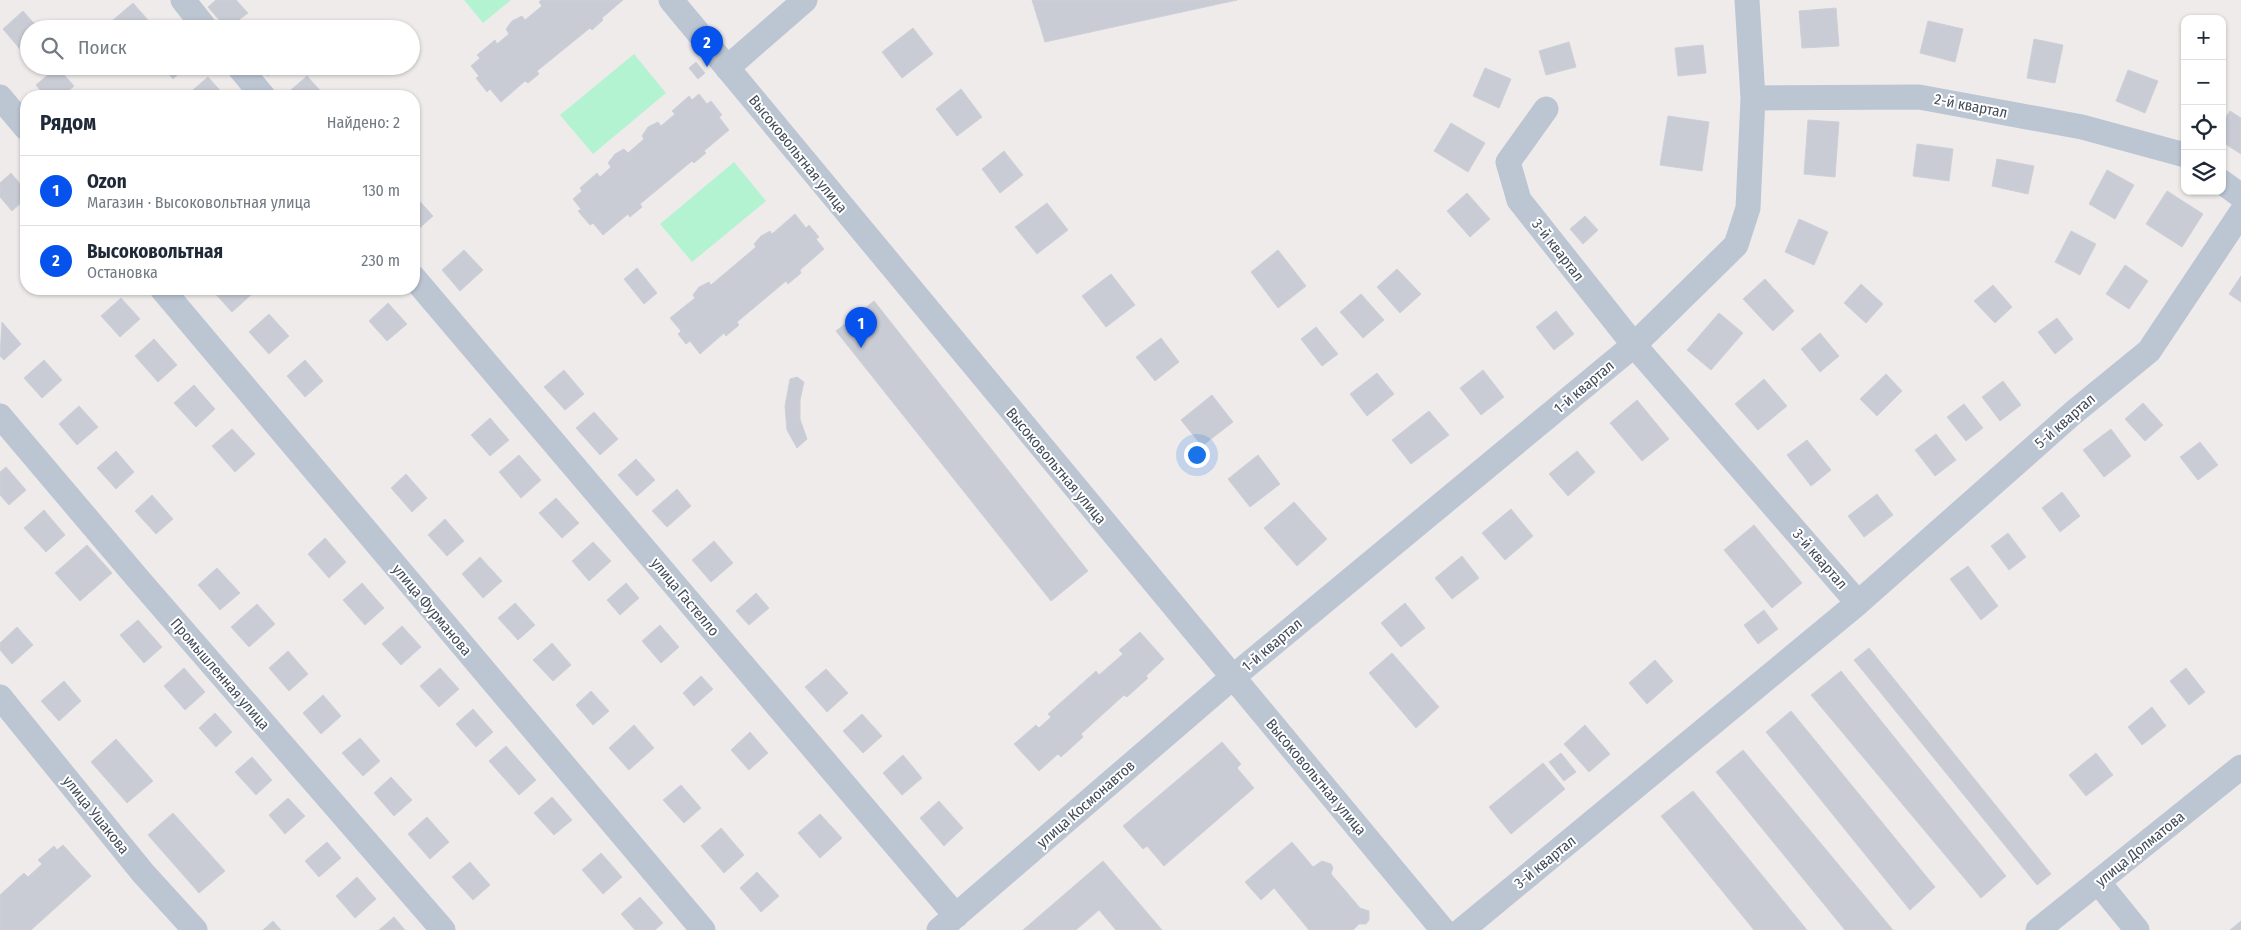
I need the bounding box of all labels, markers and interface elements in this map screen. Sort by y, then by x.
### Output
map controls [2181,15,2226,195]
button: + [2181,15,2226,60]
search box [20,20,420,75]
pin: 2 [691,26,723,67]
icon: search [38,34,66,62]
text: Поиск [78,36,127,59]
button: − [2181,60,2226,105]
street label: 2-й квартал [1933,90,2009,122]
street label: Высоковольтная улица [745,91,851,217]
button: locate [2181,105,2226,150]
text: Рядом [40,110,96,136]
text: Найдено: 2 [327,113,400,132]
button: layers [2181,150,2226,195]
text: Ozon [87,170,127,193]
text: 1 [53,181,59,200]
text: 130 m [362,181,400,200]
text: Магазин · Высоковольтная улица [87,193,311,212]
street label: 3-й квартал [1528,215,1588,285]
text: Высоковольтная [87,240,223,263]
text: 2 [52,251,60,270]
text: 230 m [361,251,400,270]
text: Остановка [87,263,158,282]
pin: 1 [845,307,877,348]
street label: 1-й квартал [1550,357,1618,417]
street label: 5-й квартал [2031,390,2099,452]
street label: Высоковольтная улица [1002,404,1110,528]
your location [1184,442,1210,468]
street label: 3-й квартал [1789,525,1851,593]
street label: улица Гастелло [647,554,723,640]
street label: улица Фурманова [388,561,476,659]
street label: Промышленная улица [167,615,273,733]
street label: 1-й квартал [1238,615,1306,675]
street label: Высоковольтная улица [1262,715,1370,839]
street label: улица Космонавтов [1033,757,1139,851]
street label: улица Ушакова [59,772,133,858]
street label: улица Долматова [2092,808,2188,890]
street label: 3-й квартал [1511,832,1579,892]

